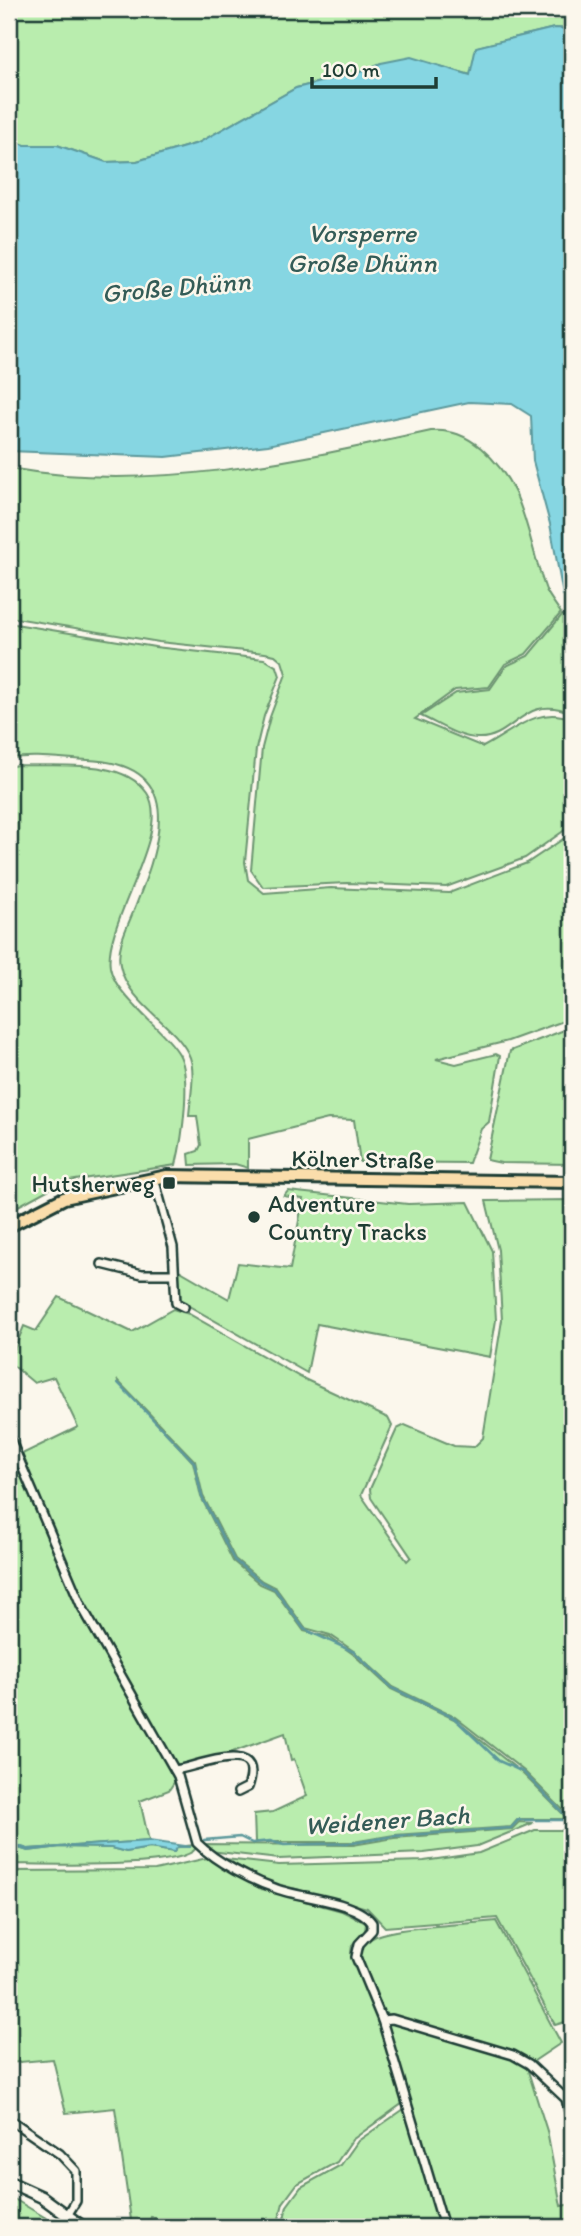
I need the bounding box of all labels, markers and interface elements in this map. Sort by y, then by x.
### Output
scale bar [312,46,436,90]
text: 100 m [322,57,380,82]
water label: Vorsperre Große Dhünn [287,217,437,279]
water label: Große Dhünn [100,265,252,309]
street label: Kölner Straße [291,1143,435,1175]
place label: Hutsherweg [31,1169,156,1198]
marker: Hutsherweg [161,1175,177,1191]
place label: Adventure Country Tracks [268,1189,427,1246]
marker: Adventure Country Tracks [246,1209,262,1225]
water label: Weidener Bach [304,1798,471,1842]

